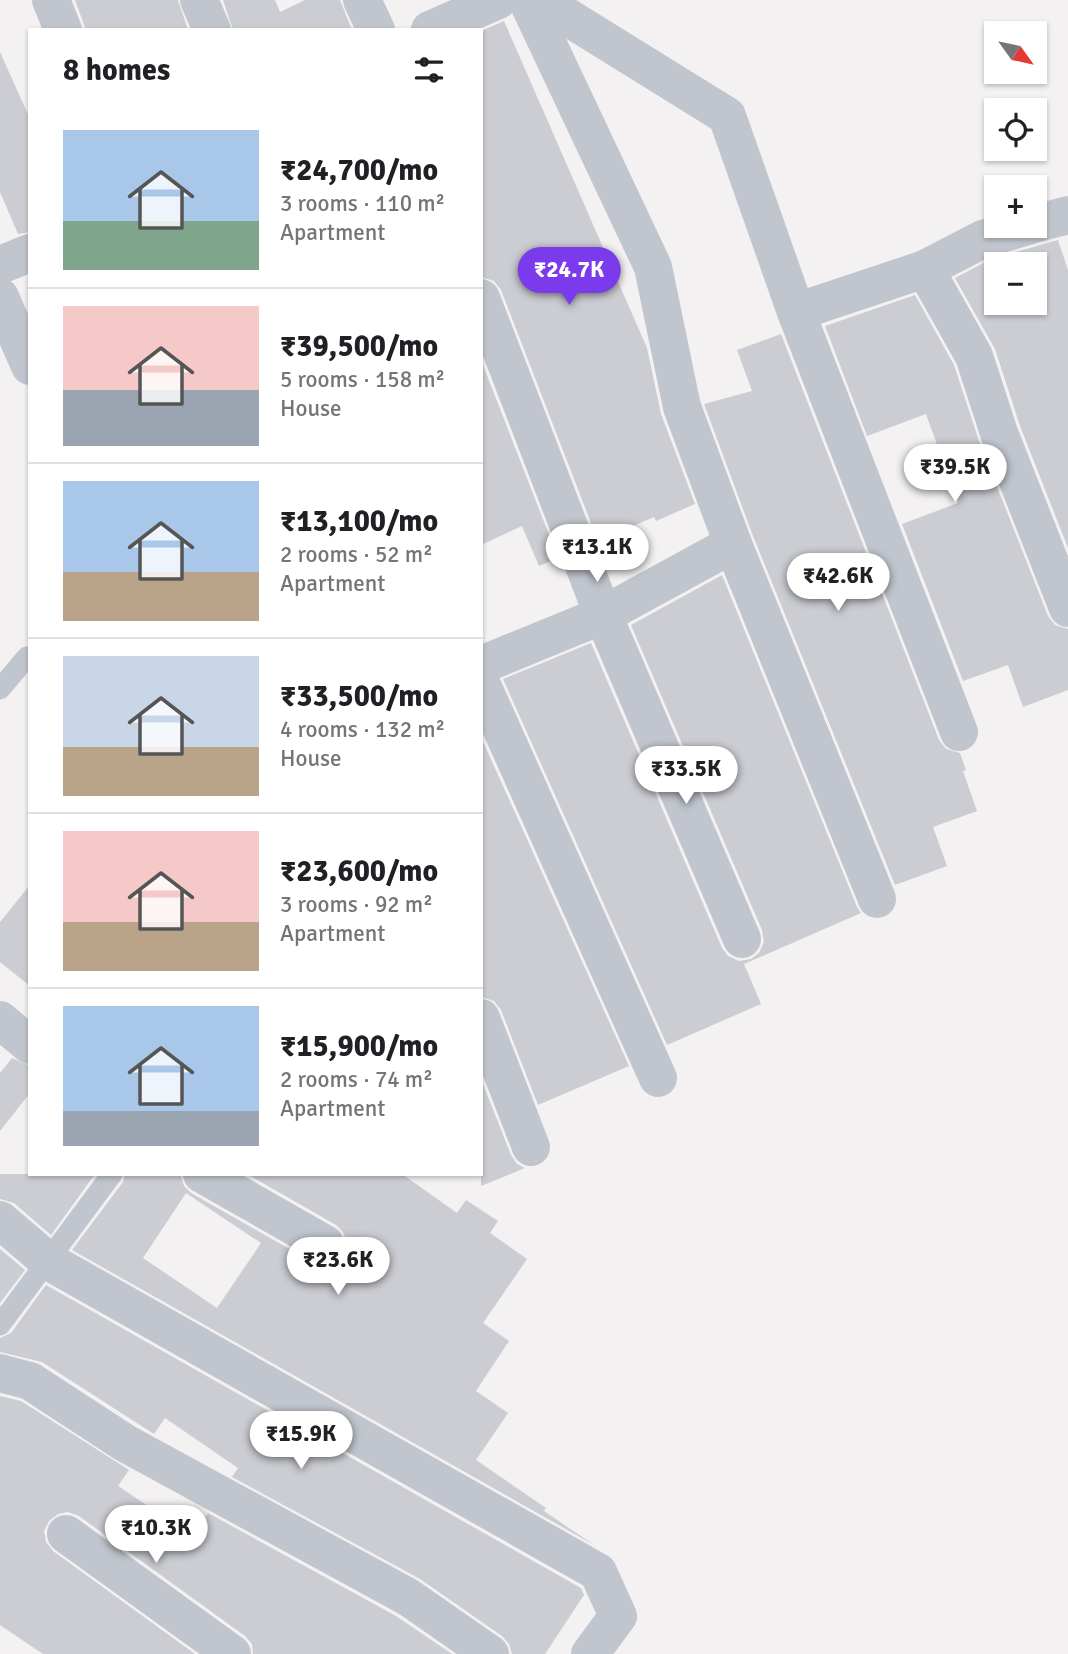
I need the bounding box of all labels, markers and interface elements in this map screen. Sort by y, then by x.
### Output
north arrow [984,21,1046,84]
map controls [984,21,1047,315]
icon: filters [410,51,448,89]
text: 8 homes [63,52,170,89]
button: locate [984,98,1047,161]
text: ₹24,700/mo [280,152,438,189]
icon: home [119,158,203,242]
button: + [984,175,1047,238]
text: 3 rooms · 110 m² [280,189,445,218]
text: Apartment [280,218,385,247]
pin: ₹24.7K [512,247,626,307]
button: − [984,252,1047,315]
text: ₹24.7K [534,255,604,284]
text: ₹39,500/mo [280,328,438,365]
icon: home [119,334,203,418]
text: 5 rooms · 158 m² [280,365,445,394]
text: House [280,394,342,423]
pin: ₹39.5K [898,444,1012,504]
text: ₹39.5K [920,452,990,481]
text: ₹13,100/mo [280,503,438,540]
icon: home [119,509,203,593]
pin: ₹13.1K [540,524,654,584]
text: ₹13.1K [562,532,632,561]
text: 2 rooms · 52 m² [280,540,433,569]
pin: ₹42.6K [781,554,895,613]
text: ₹42.6K [803,561,873,590]
text: Apartment [280,569,385,598]
text: ₹33,500/mo [280,678,438,715]
icon: home [119,684,203,768]
text: 4 rooms · 132 m² [280,715,445,744]
text: House [280,744,342,773]
pin: ₹33.5K [629,746,743,806]
text: ₹33.5K [651,754,721,783]
text: ₹23,600/mo [280,853,438,890]
icon: home [119,859,203,943]
text: 3 rooms · 92 m² [280,890,433,919]
text: Apartment [280,919,385,948]
text: ₹15,900/mo [280,1028,438,1065]
icon: home [119,1034,203,1118]
text: 2 rooms · 74 m² [280,1065,433,1094]
text: Apartment [280,1094,385,1123]
pin: ₹23.6K [281,1238,395,1297]
text: ₹23.6K [303,1245,373,1274]
pin: ₹15.9K [244,1412,358,1471]
text: ₹15.9K [266,1419,336,1448]
pin: ₹10.3K [99,1506,213,1565]
text: ₹10.3K [121,1513,191,1542]

